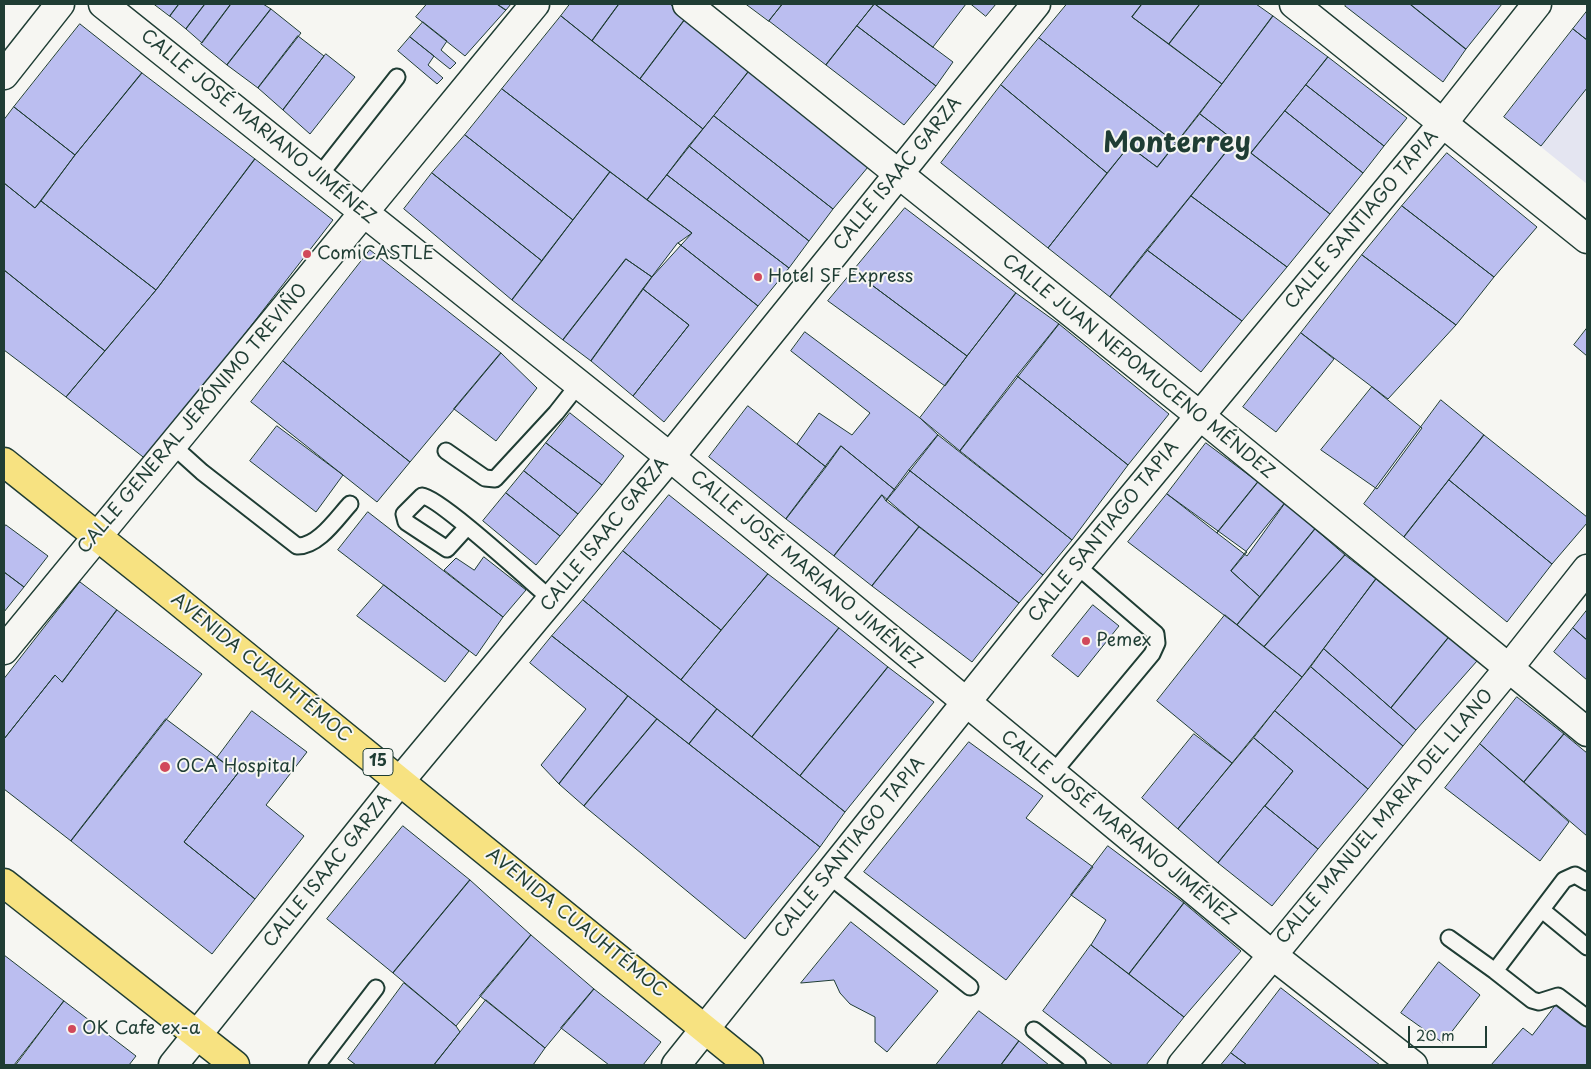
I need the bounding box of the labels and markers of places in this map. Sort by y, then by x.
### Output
place label: ComiCASTLE [317,243,434,265]
marker: ComiCASTLE [301,248,313,260]
place label: Hotel SF Express [768,266,913,288]
marker: Hotel SF Express [752,271,764,283]
place label: Pemex [1096,630,1151,652]
marker: Pemex [1080,635,1092,647]
place label: OCA Hospital [176,756,296,778]
marker: OCA Hospital [158,760,172,774]
place label: OK Cafe ex-a [82,1018,200,1040]
marker: OK Cafe ex-a [66,1023,78,1035]

